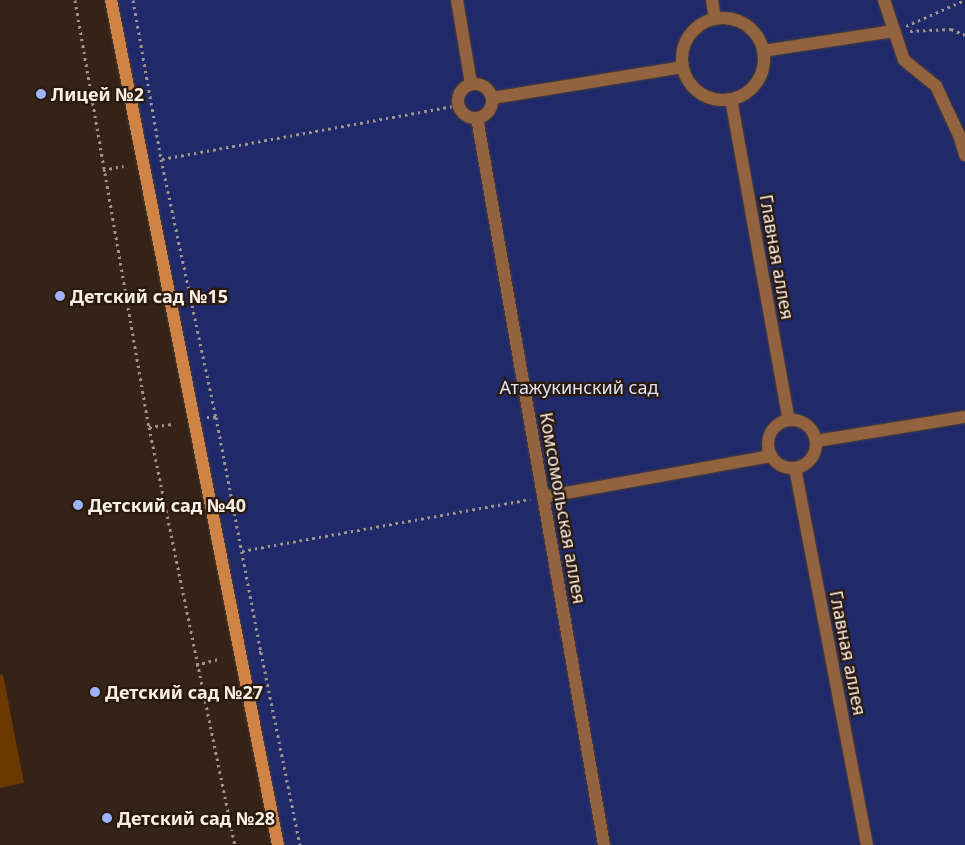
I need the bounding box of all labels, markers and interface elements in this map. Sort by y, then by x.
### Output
place label: Лицей №2 [51,83,144,105]
marker: Лицей №2 [35,88,47,100]
street label: Главная аллея [755,193,799,321]
place label: Детский сад №15 [70,285,228,307]
marker: Детский сад №15 [54,290,66,302]
park label: Атажукинский сад [500,376,658,398]
street label: Комсомольская аллея [536,411,590,605]
place label: Детский сад №40 [88,494,246,516]
marker: Детский сад №40 [72,499,84,511]
street label: Главная аллея [825,589,871,717]
place label: Детский сад №27 [105,681,263,703]
marker: Детский сад №27 [89,686,101,698]
place label: Детский сад №28 [117,807,275,829]
marker: Детский сад №28 [101,812,113,824]

